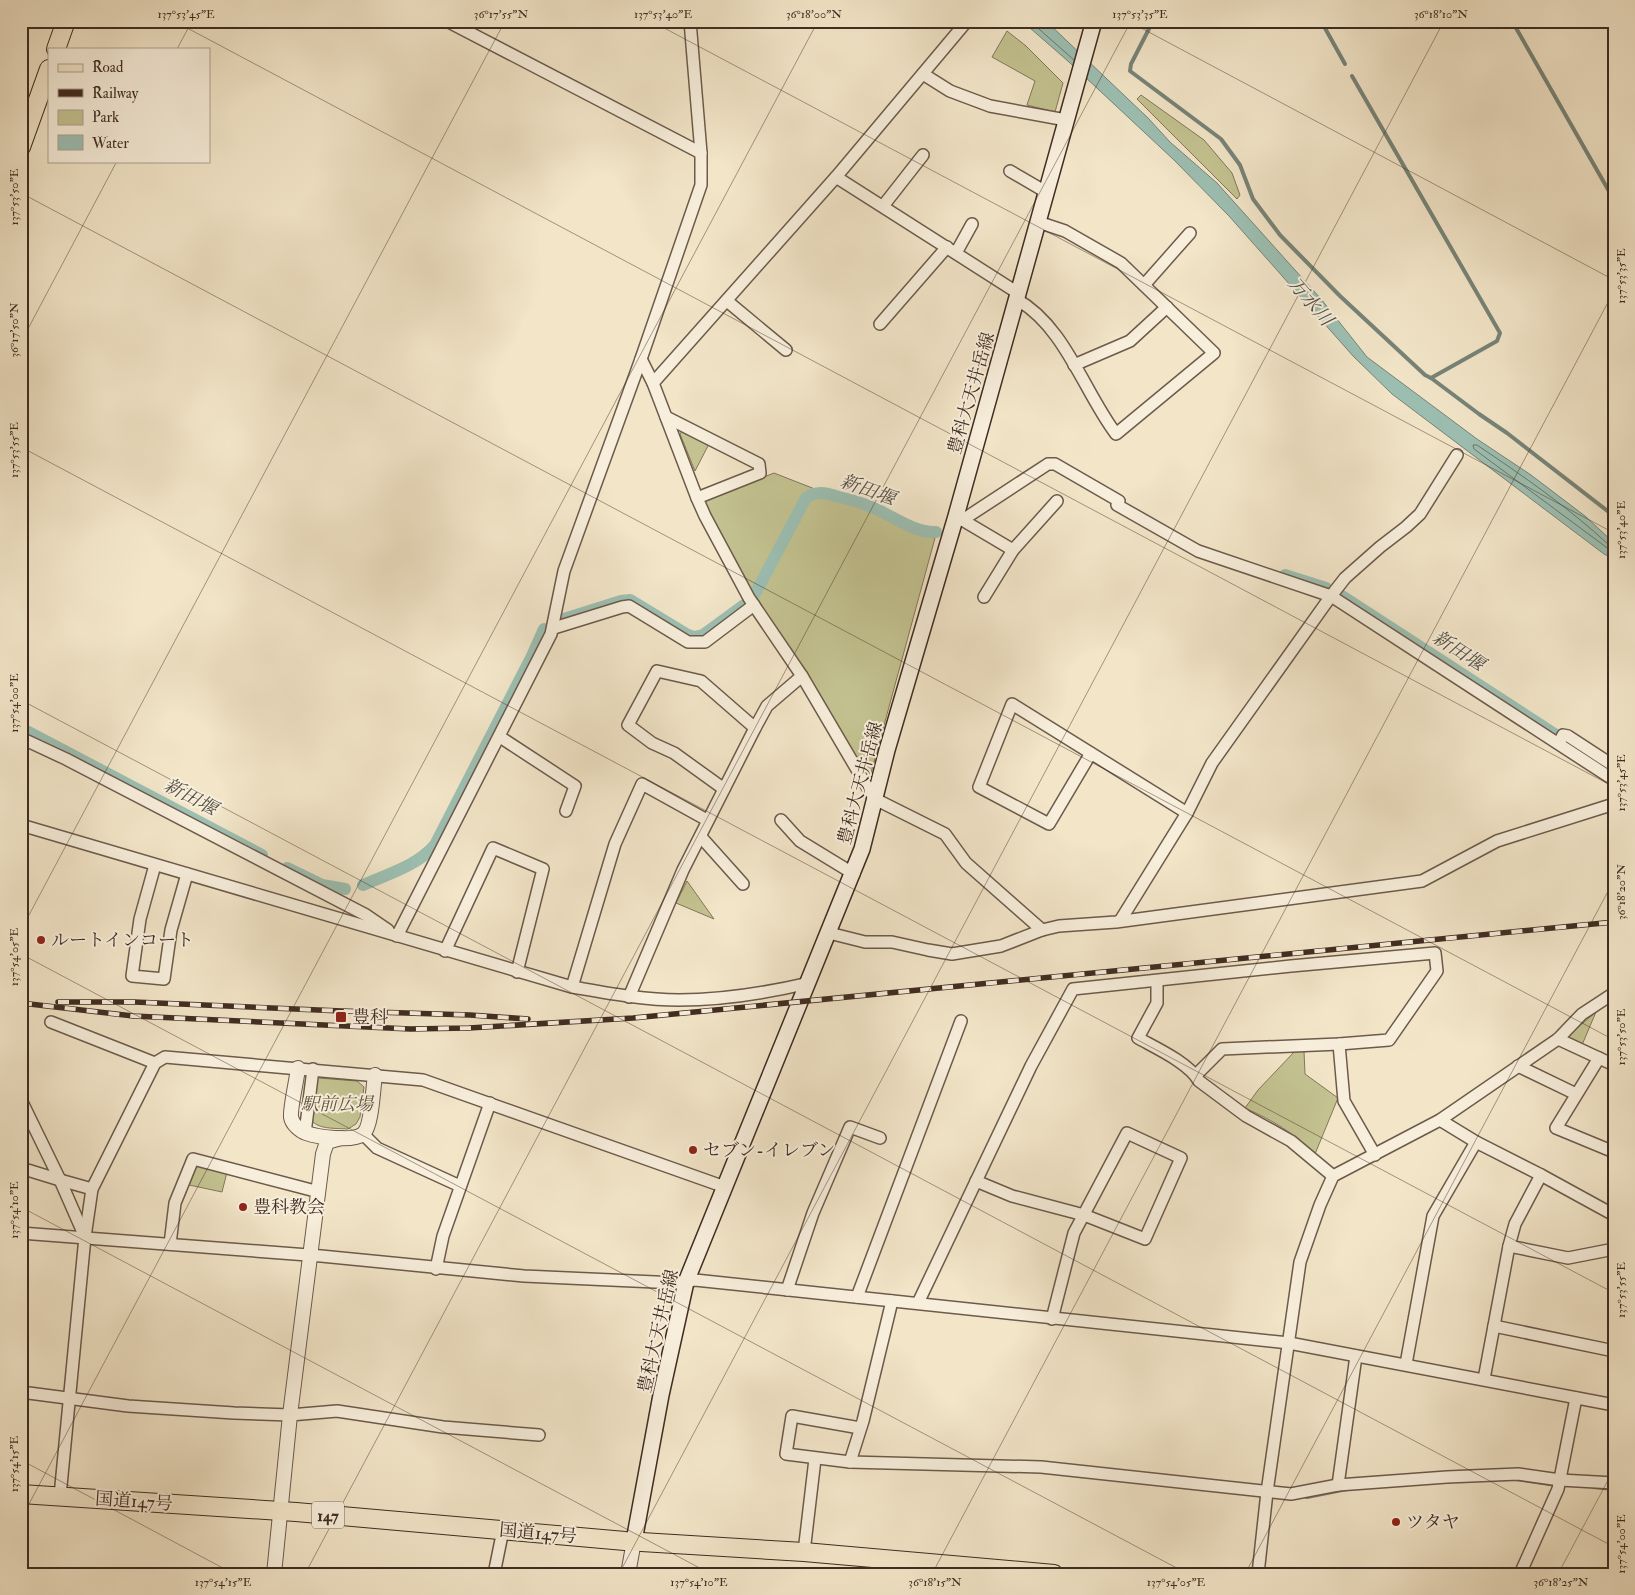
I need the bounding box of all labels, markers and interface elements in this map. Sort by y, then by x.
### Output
text: 137°53'45"E [157,7,215,22]
text: 36°17'55"N [474,7,528,22]
text: 137°53'40"E [634,7,692,22]
text: 36°18'00"N [786,7,842,22]
text: 137°53'35"E [1112,7,1168,22]
text: 36°18'10"N [1414,7,1468,22]
legend [48,48,210,162]
text: Road [92,58,124,77]
text: Railway [92,84,139,103]
text: Park [92,108,119,127]
text: Water [91,134,129,153]
text: 137°53'50"E [7,168,22,225]
text: 137°53'35"E [1614,248,1629,304]
water label: 万水川 [1282,272,1339,333]
text: 36°17'50"N [7,302,22,358]
street label: 豊科大天井岳線 [943,329,1000,457]
text: 137°53'55"E [7,422,22,478]
water label: 新田堰 [837,469,901,512]
text: 137°53'40"E [1614,501,1629,559]
water label: 新田堰 [1428,625,1491,678]
text: 137°54'00"E [7,673,22,733]
street label: 豊科大天井岳線 [833,719,888,847]
text: 137°53'45"E [1614,754,1629,812]
water label: 新田堰 [160,773,224,822]
text: 36°18'20"N [1614,864,1629,920]
text: 137°54'05"E [7,927,22,986]
place label: ルートインコート [51,929,194,952]
marker: ルートインコート [35,934,47,946]
place label: 豊科 [352,1006,388,1029]
text: 137°53'50"E [1614,1008,1629,1065]
marker: 豊科 [334,1010,348,1024]
park label: 駅前広場 [301,1093,375,1116]
place label: セブン-イレブン [703,1139,835,1162]
marker: セブン-イレブン [687,1144,699,1156]
text: 137°54'10"E [7,1181,22,1239]
place label: 豊科教会 [253,1196,325,1219]
marker: 豊科教会 [237,1201,249,1213]
text: 137°53'55"E [1614,1262,1629,1318]
street label: 豊科大天井岳線 [633,1267,684,1395]
text: 137°54'15"E [7,1435,22,1492]
street label: 国道147号 [94,1487,174,1516]
road number: 147 [312,1502,344,1528]
place label: ツタヤ [1406,1511,1460,1534]
text: 137°54'00"E [1614,1514,1629,1574]
marker: ツタヤ [1390,1516,1402,1528]
street label: 国道147号 [498,1519,578,1548]
text: 137°54'15"E [195,1575,252,1590]
text: 137°54'10"E [670,1575,728,1590]
text: 36°18'15"N [908,1575,962,1590]
text: 137°54'05"E [1147,1575,1206,1590]
text: 36°18'25"N [1533,1575,1589,1590]

